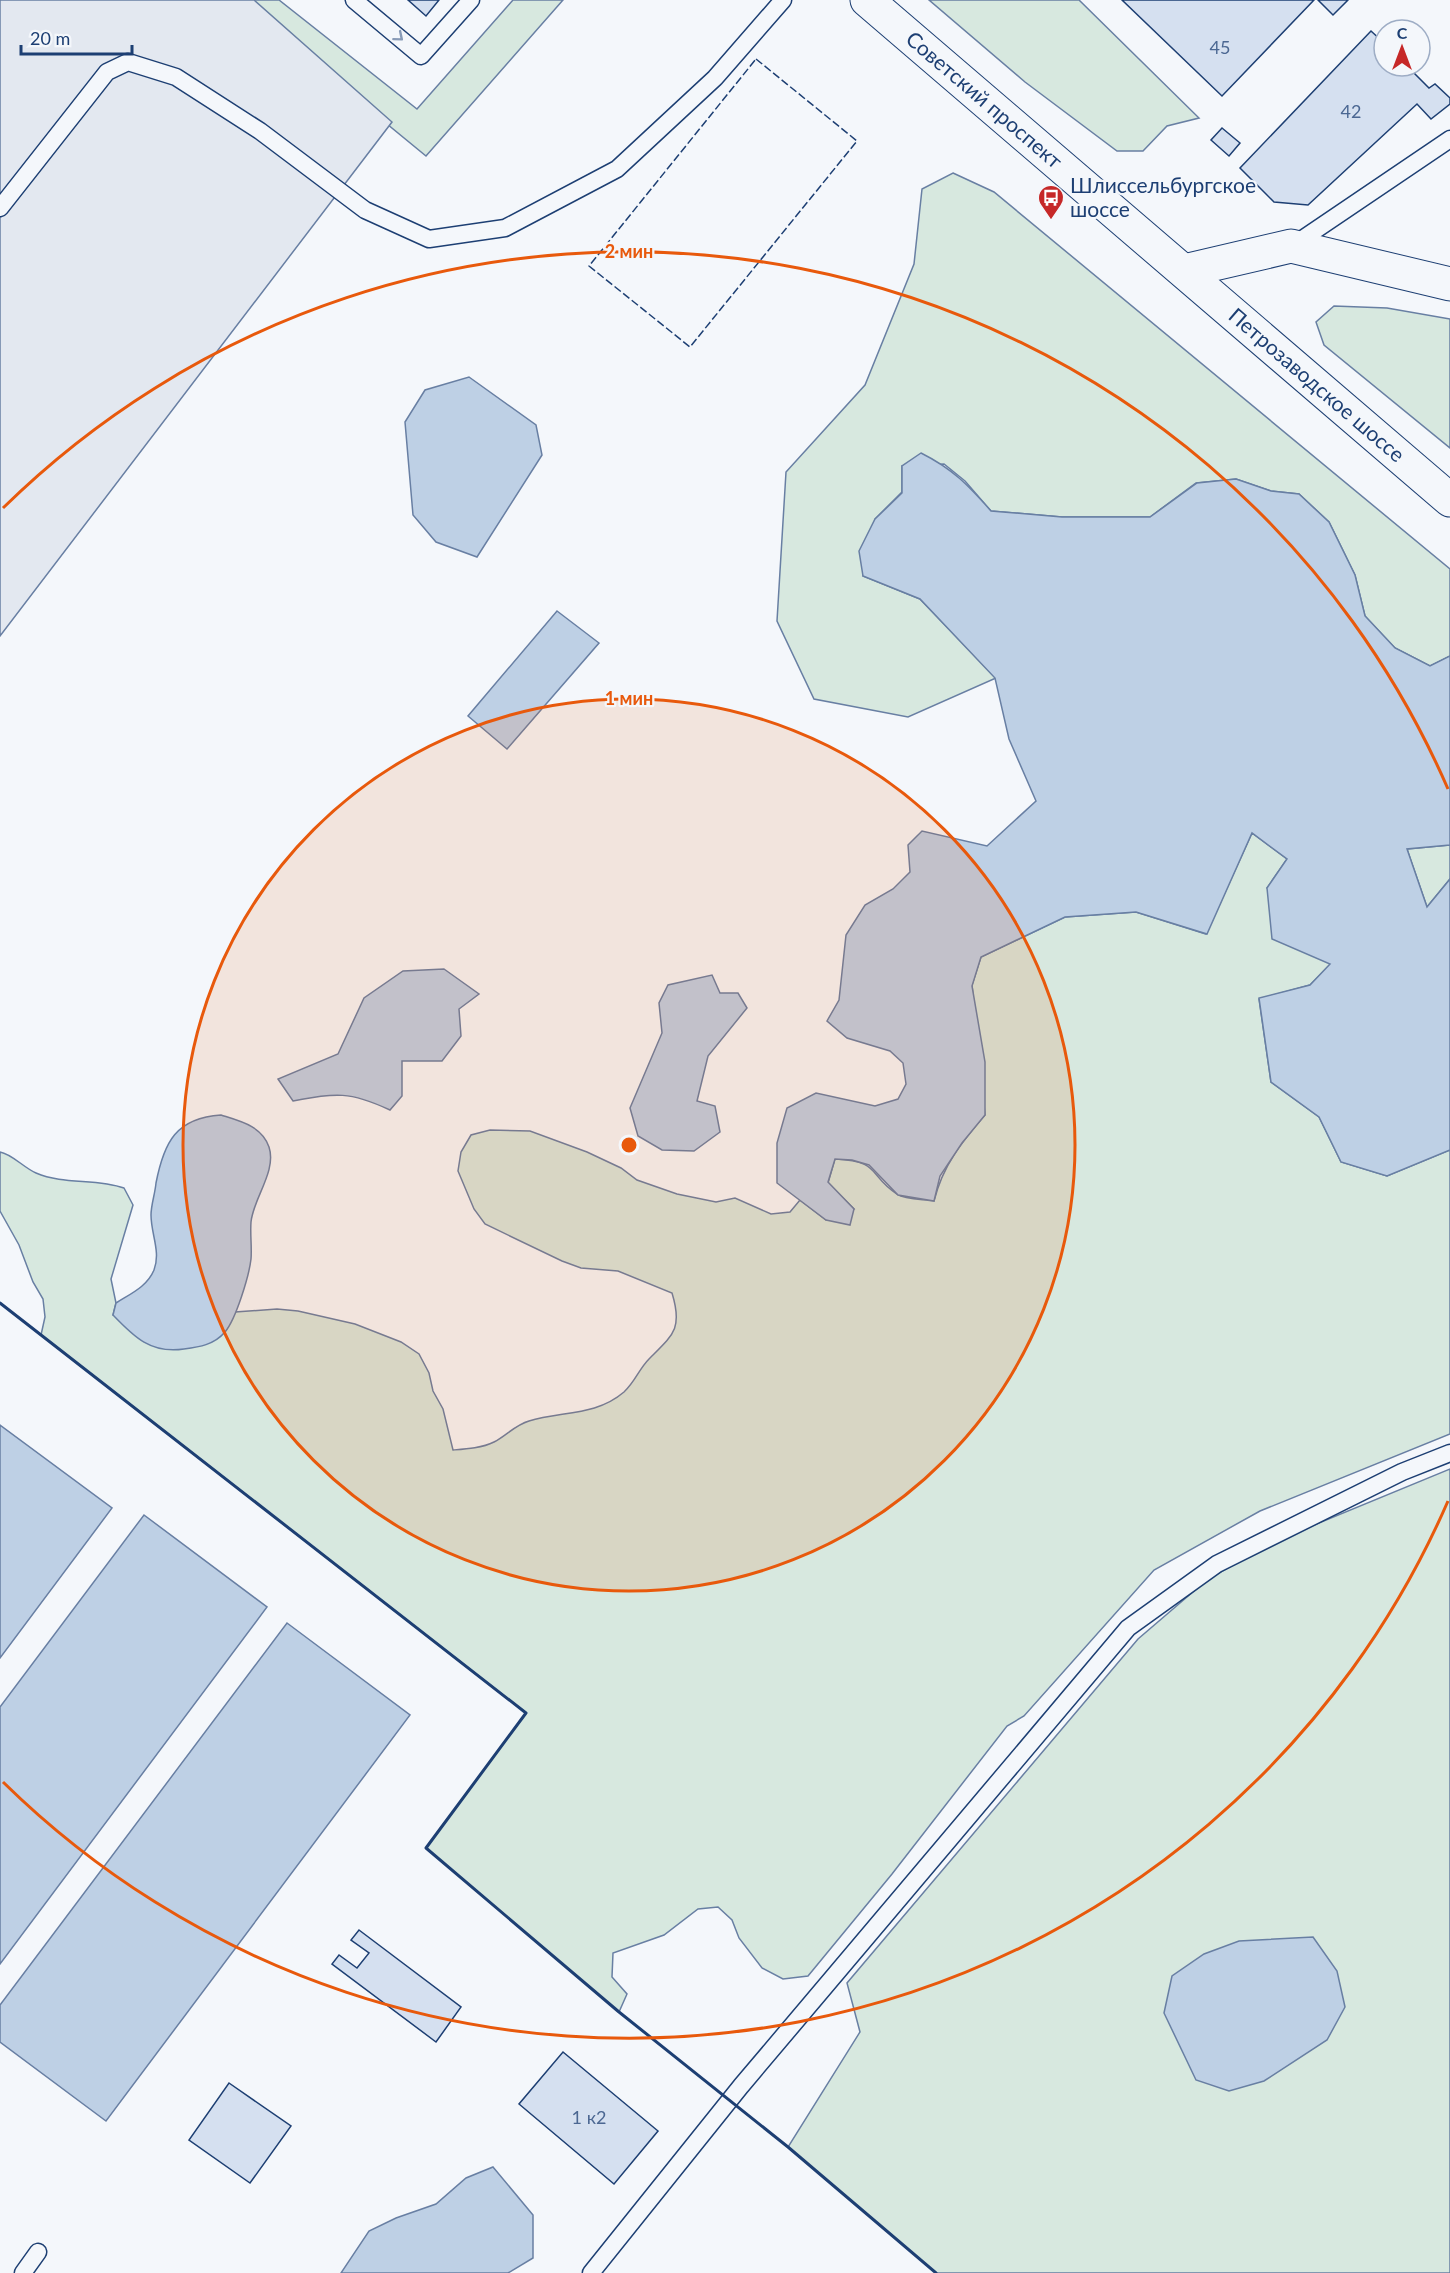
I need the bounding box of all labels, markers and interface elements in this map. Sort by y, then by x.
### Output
scale bar [21,18,132,56]
north arrow [1372,18,1432,78]
text: С [1397,23,1408,42]
street label: Советский проспект [902,25,1068,173]
text: 20 m [30,27,70,49]
one-way arrow [392,30,403,41]
house number: 45 [1210,36,1230,58]
house number: 42 [1341,100,1361,122]
place label: Шлиссельбургское шоссе [1070,172,1256,221]
bus stop icon: Шлиссельбургское шоссе [1036,183,1066,221]
text: 2 мин [605,240,653,262]
street label: Петрозаводское шоссе [1224,302,1410,467]
text: 1 мин [605,687,653,709]
centre of rings [619,1135,639,1155]
house number: 1 к2 [572,2106,606,2128]

